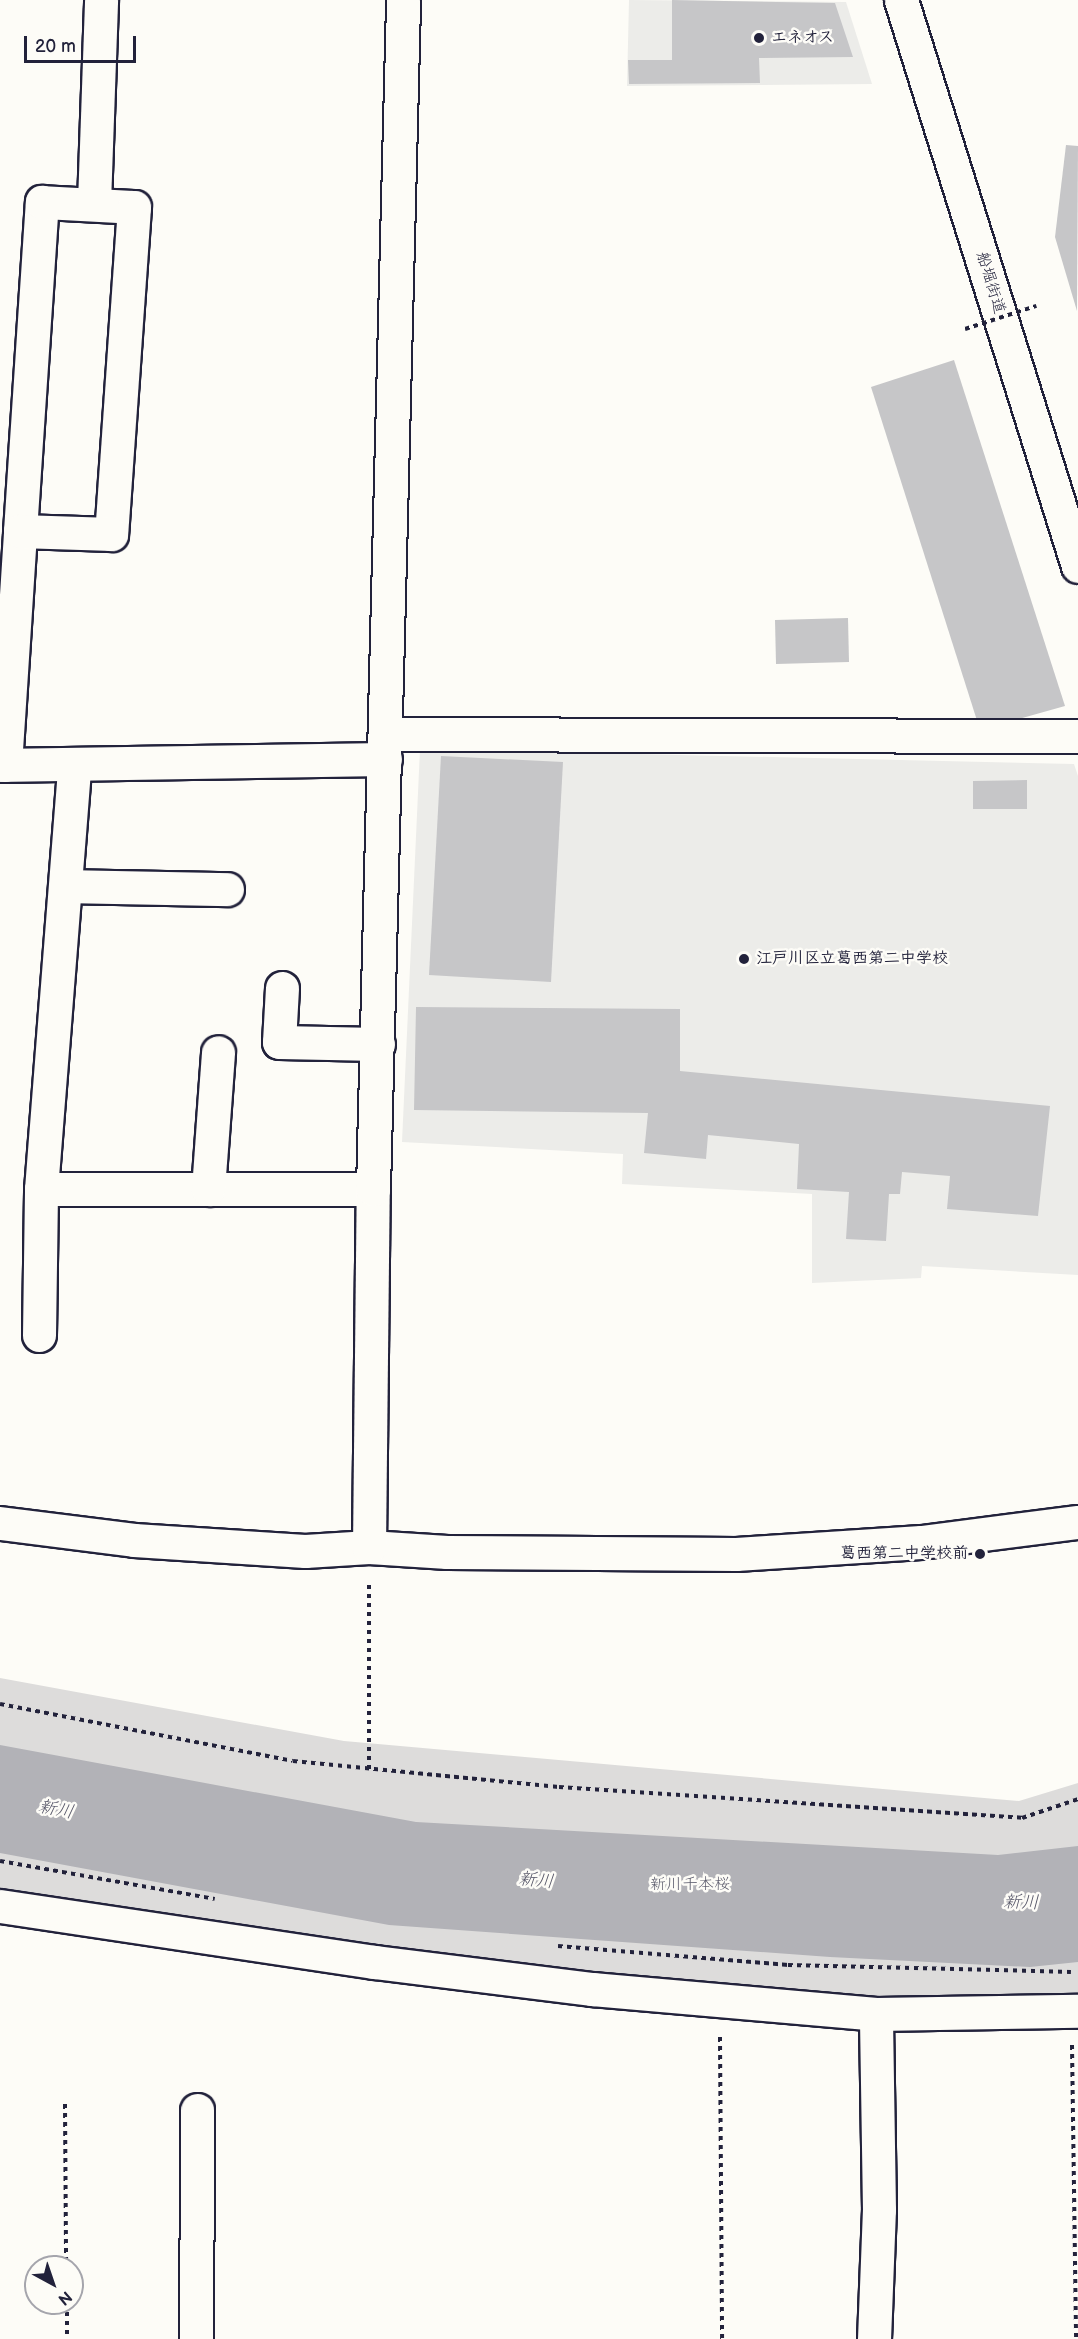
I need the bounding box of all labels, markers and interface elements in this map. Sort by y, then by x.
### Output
scale bar [27,24,140,62]
place label: エネオス [771,28,835,48]
marker: エネオス [752,31,766,45]
text: 20 m [35,36,76,57]
street label: 船堀街道 [971,250,1009,316]
place label: 江戸川区立葛西第二中学校 [756,949,948,969]
marker: 江戸川区立葛西第二中学校 [737,952,751,966]
place label: 葛西第二中学校前 [840,1544,968,1564]
marker: 葛西第二中学校前 [973,1547,987,1561]
water label: 新川 [36,1796,76,1824]
water label: 新川 [517,1869,555,1893]
park label: 新川千本桜 [650,1875,730,1895]
water label: 新川 [1003,1892,1039,1914]
north arrow [24,2255,84,2315]
text: N [54,2286,75,2309]

